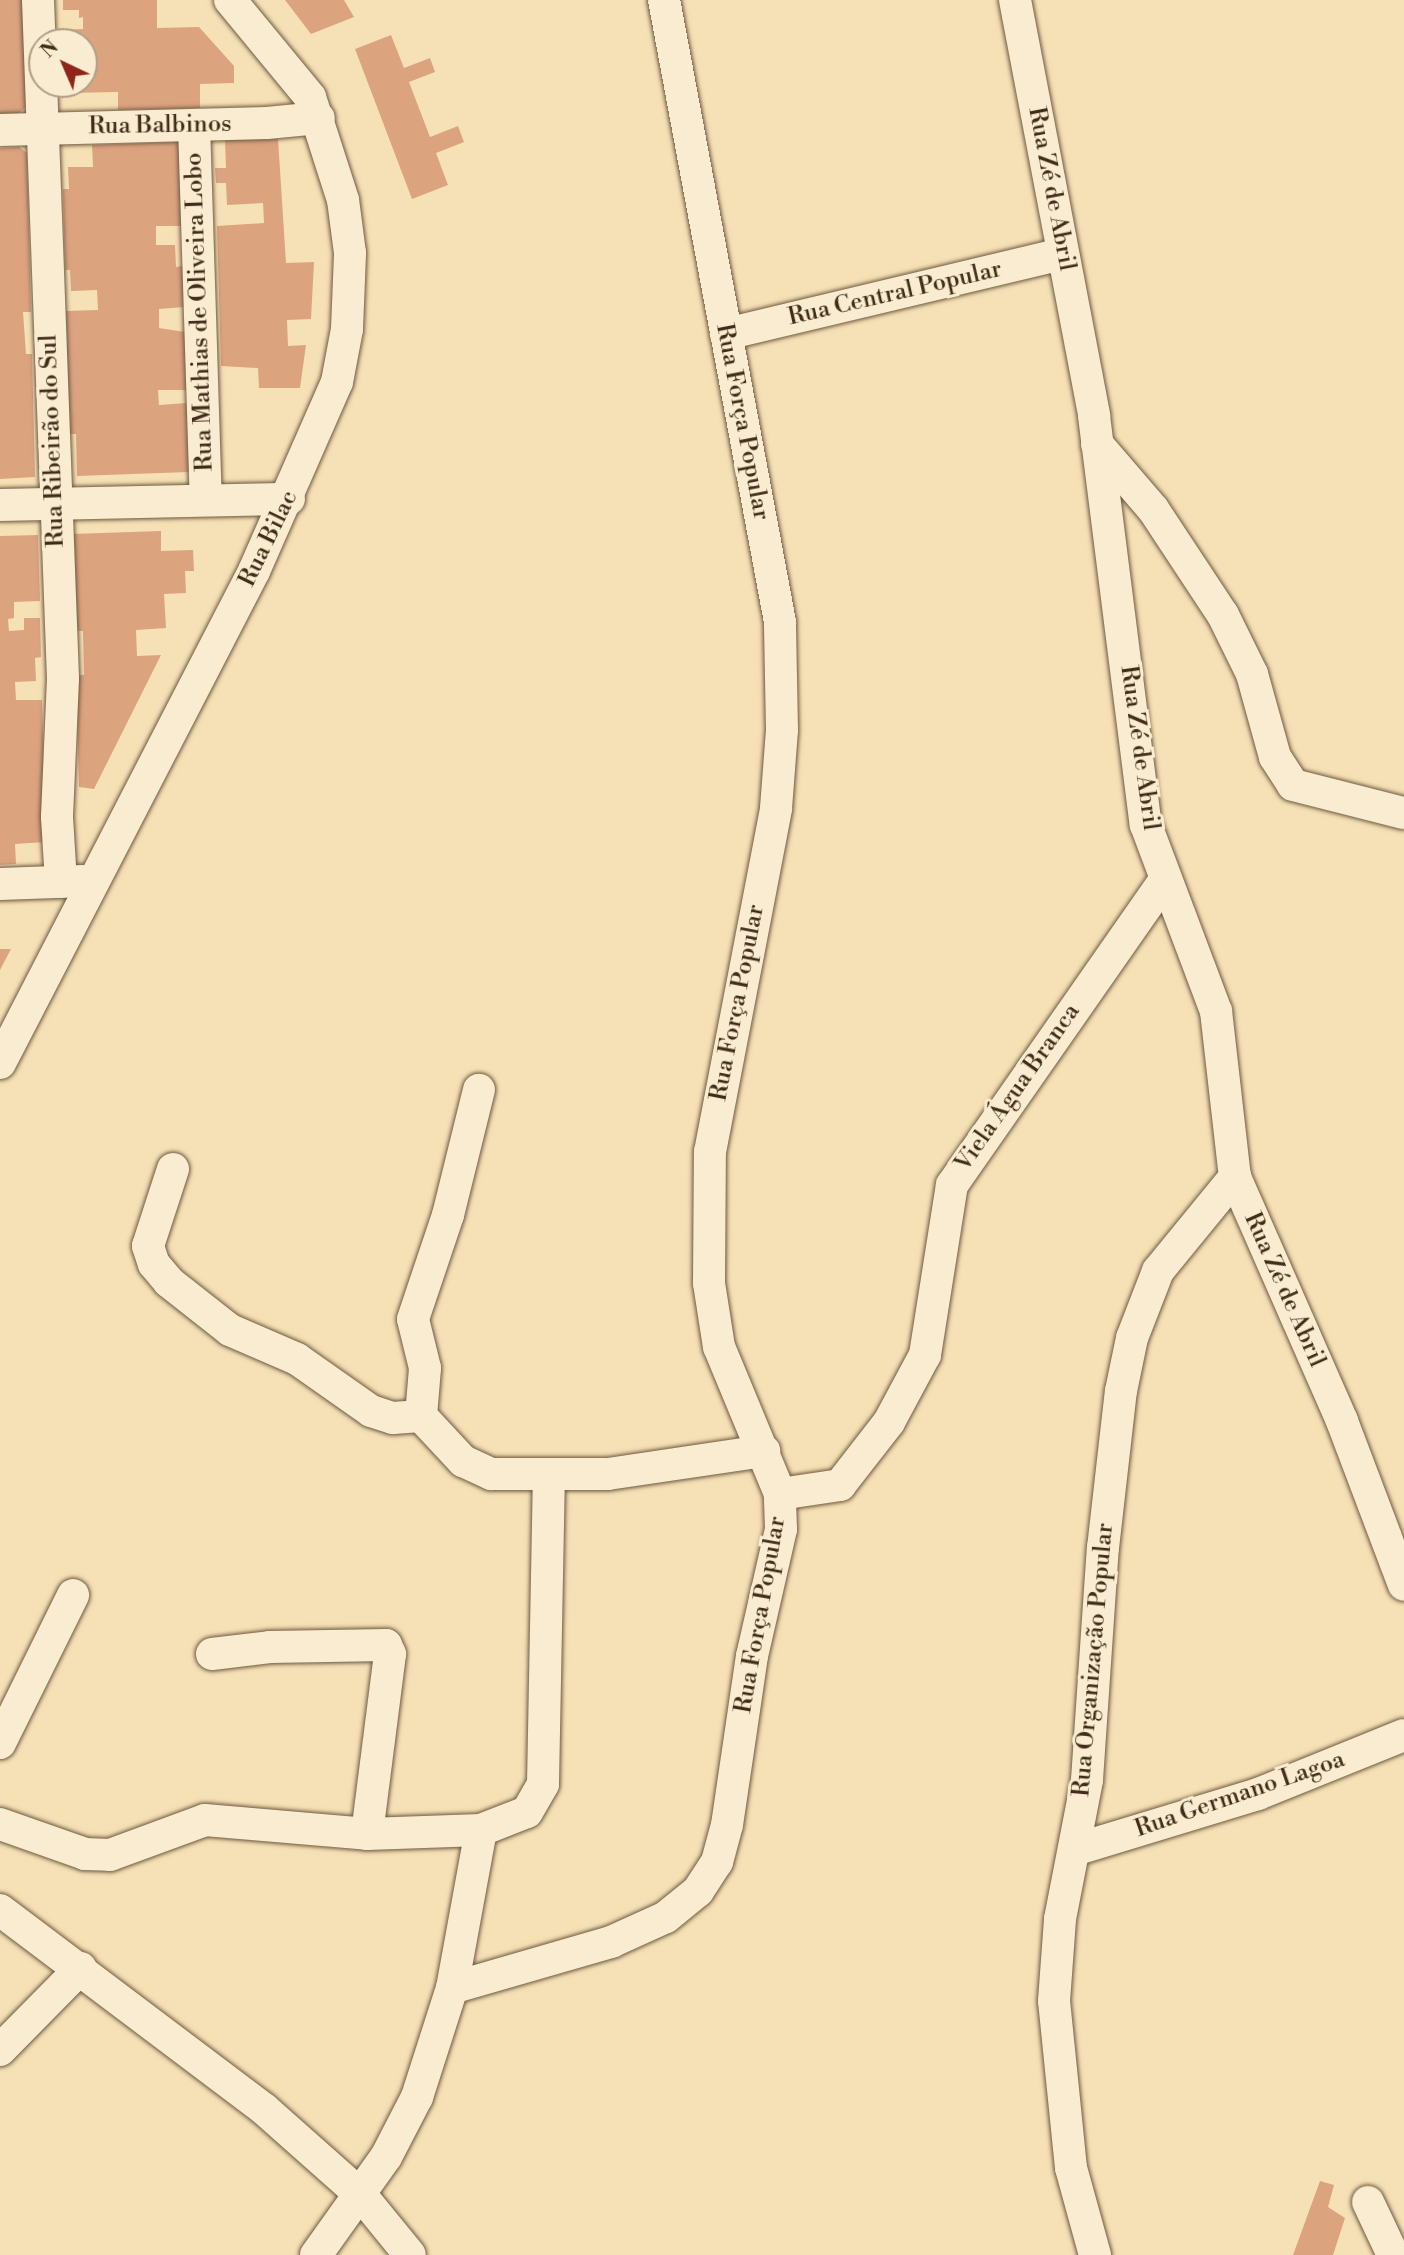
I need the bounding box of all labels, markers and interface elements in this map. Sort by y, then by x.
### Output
north arrow [28,28,98,98]
text: N [36,35,64,63]
street label: Rua Zé de Abril [1021,105,1081,273]
street label: Rua Balbinos [88,110,232,142]
street label: Rua Mathias de Oliveira Lobo [180,152,220,472]
street label: Rua Central Popular [785,255,1005,333]
street label: Rua Força Popular [709,321,775,523]
street label: Rua Ribeirão do Sul [35,334,71,548]
street label: Rua Bilac [233,486,305,592]
street label: Rua Zé de Abril [1113,664,1165,832]
street label: Rua Força Popular [705,902,771,1104]
street label: Viela Água Branca [949,999,1087,1177]
street label: Rua Zé de Abril [1237,1208,1331,1372]
street label: Rua Força Popular [729,1514,793,1716]
street label: Rua Organização Popular [1068,1522,1120,1798]
street label: Rua Germano Lagoa [1131,1746,1349,1844]

